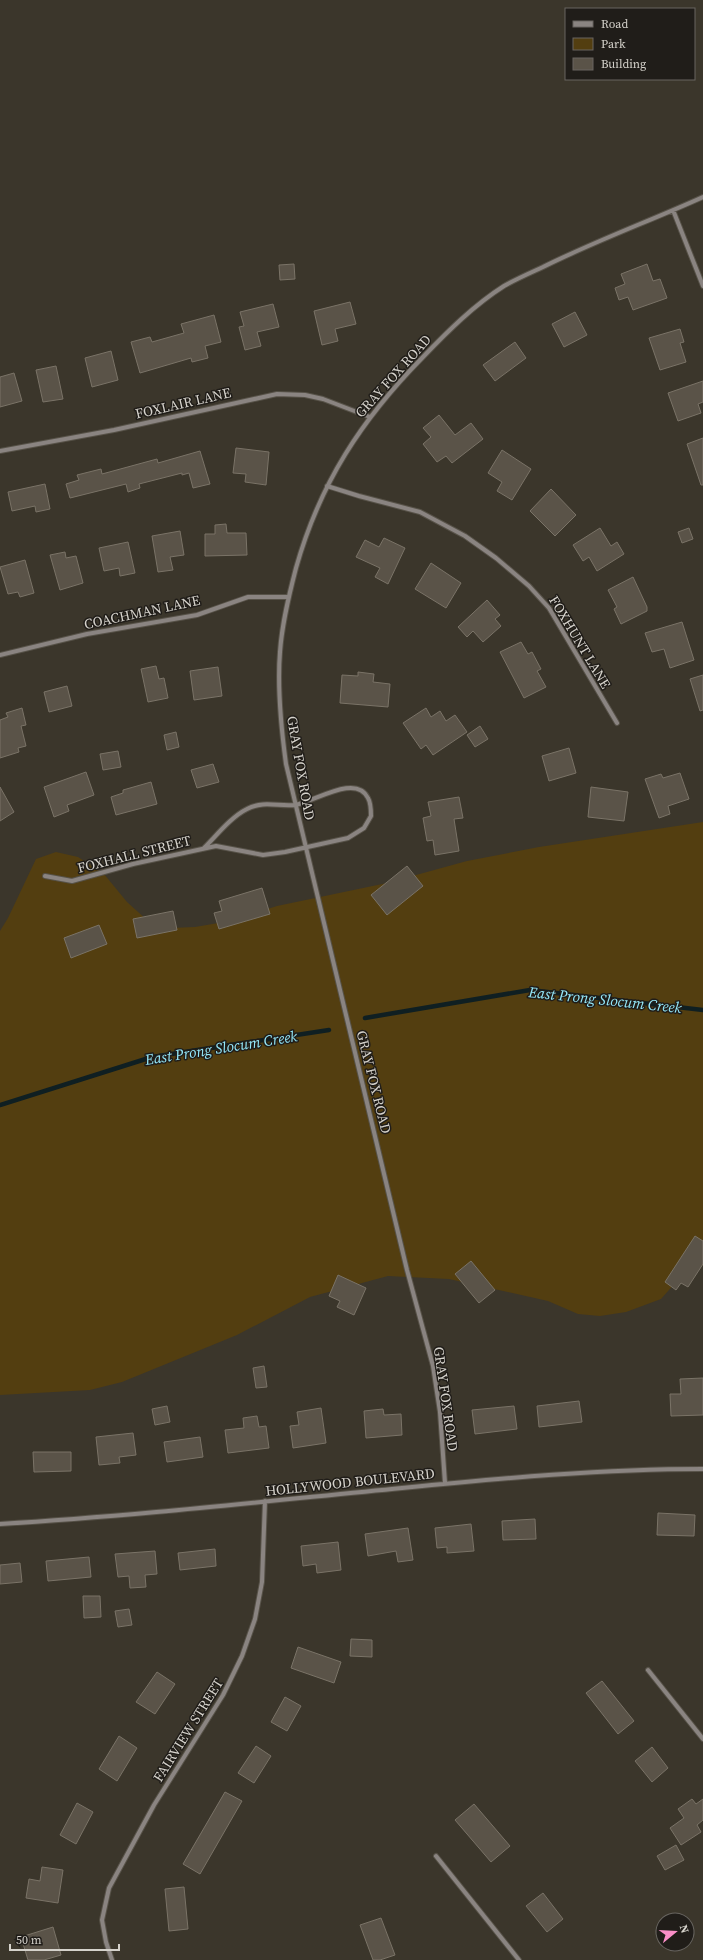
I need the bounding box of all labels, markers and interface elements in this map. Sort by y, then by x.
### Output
legend [565,8,695,80]
text: Road [601,16,628,32]
text: Park [601,36,626,52]
text: Building [601,56,646,72]
street label: GRAY FOX ROAD [350,330,436,422]
street label: FOXLAIR LANE [133,382,233,424]
street label: COACHMAN LANE [82,590,202,634]
street label: FOXHUNT LANE [544,592,616,692]
street label: GRAY FOX ROAD [282,714,320,822]
street label: FOXHALL STREET [75,830,193,878]
water label: East Prong Slocum Creek [526,981,684,1018]
water label: East Prong Slocum Creek [142,1025,299,1070]
street label: GRAY FOX ROAD [352,1028,396,1136]
street label: GRAY FOX ROAD [429,1345,463,1453]
street label: HOLLYWOOD BOULEVARD [264,1463,436,1501]
street label: FAIRVIEW STREET [148,1674,228,1786]
north arrow [655,1912,695,1952]
text: N [676,1923,692,1935]
scale bar [10,1926,119,1952]
text: 50 m [16,1932,42,1948]

